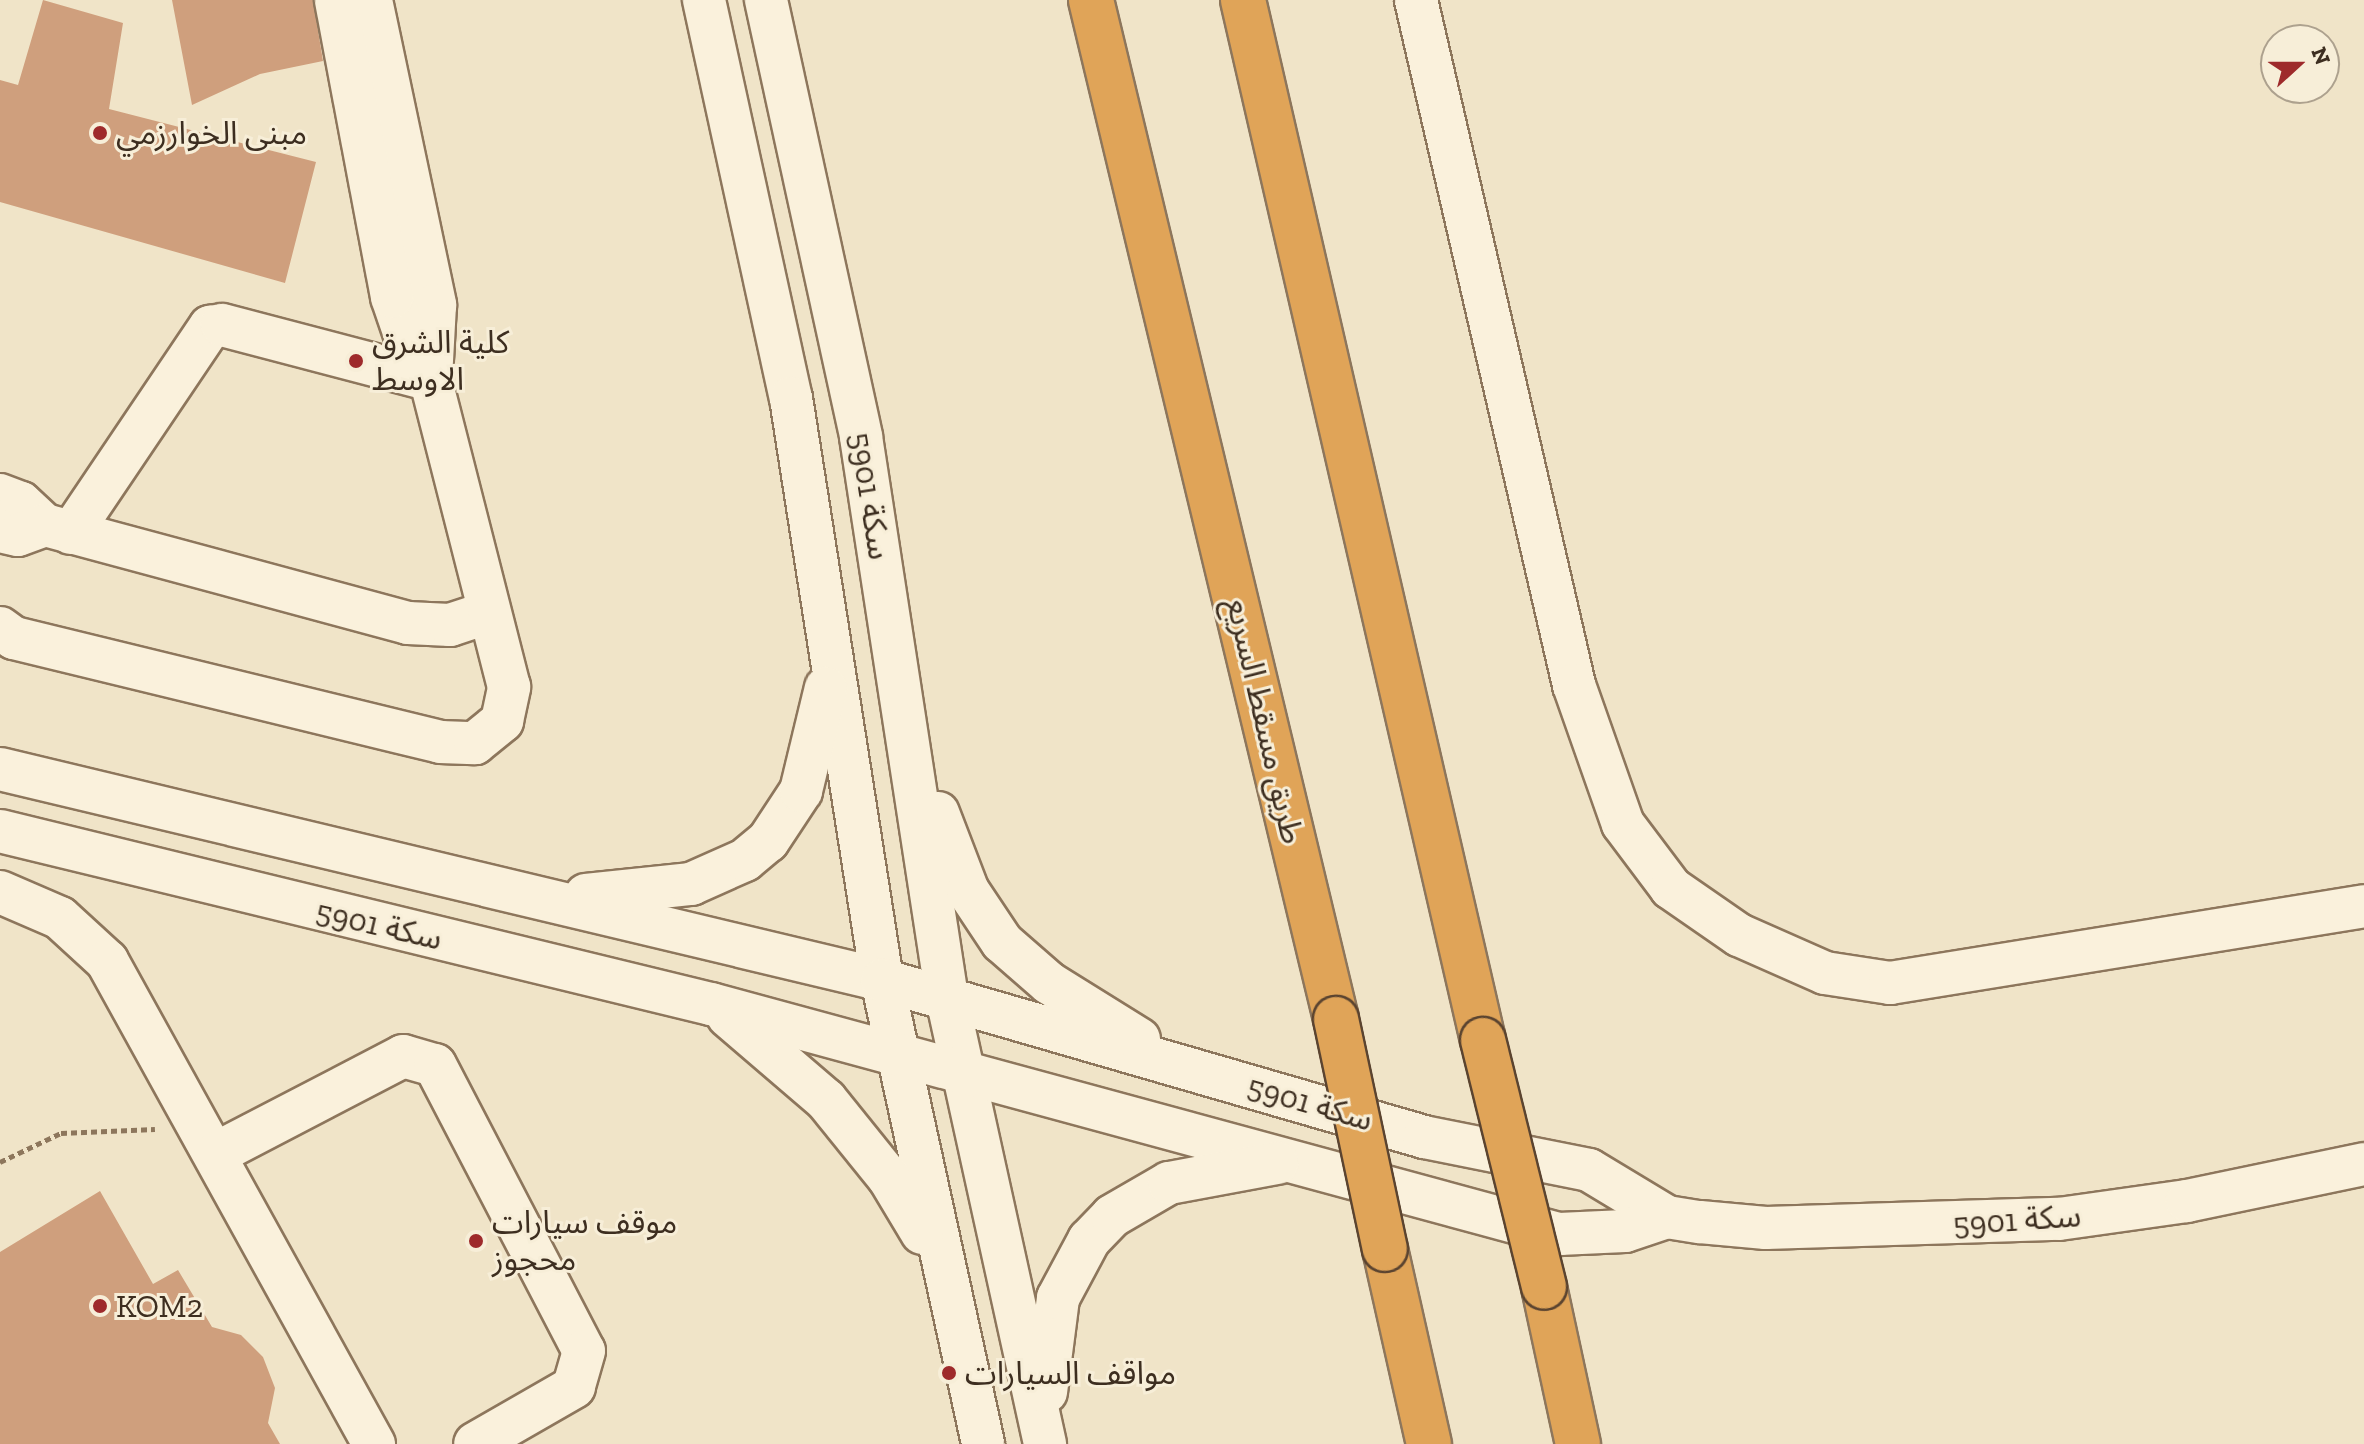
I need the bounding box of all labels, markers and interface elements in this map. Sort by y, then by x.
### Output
north arrow [2260,24,2340,104]
text: N [2305,43,2337,69]
place label: مبنى الخوارزمي [116,114,307,152]
marker: مبنى الخوارزمي [91,124,109,142]
place label: كلية الشرق الاوسط [372,324,509,399]
marker: كلية الشرق الاوسط [347,352,365,370]
street label: سكة 5901 [841,430,899,562]
street label: طريق مسقط السريع [1218,594,1312,848]
street label: سكة 5901 [312,892,446,958]
street label: سكة 5901 [1243,1067,1377,1139]
street label: سكة 5901 [1952,1196,2082,1244]
place label: موقف سيارات محجوز [492,1204,677,1279]
marker: موقف سيارات محجوز [467,1232,485,1250]
place label: KOM2 [116,1287,203,1325]
marker: KOM2 [91,1297,109,1315]
place label: مواقف السيارات [965,1354,1176,1392]
marker: مواقف السيارات [940,1364,958,1382]

